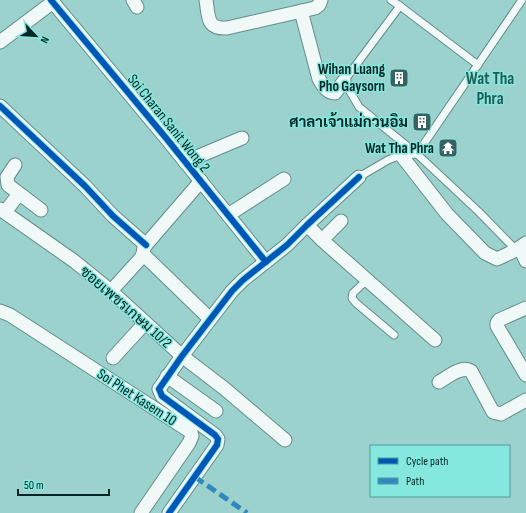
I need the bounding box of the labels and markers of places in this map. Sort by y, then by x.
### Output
place label: Wihan Luang Pho Gaysorn [318,60,386,96]
building icon: Wihan Luang Pho Gaysorn [388,67,410,89]
building icon: ศาลาเจ้าแม่กวนอิม [411,111,433,133]
place label: ศาลาเจ้าแม่กวนอิม [289,112,408,132]
temple icon: Wat Tha Phra [437,137,459,159]
place label: Wat Tha Phra [365,139,434,158]

